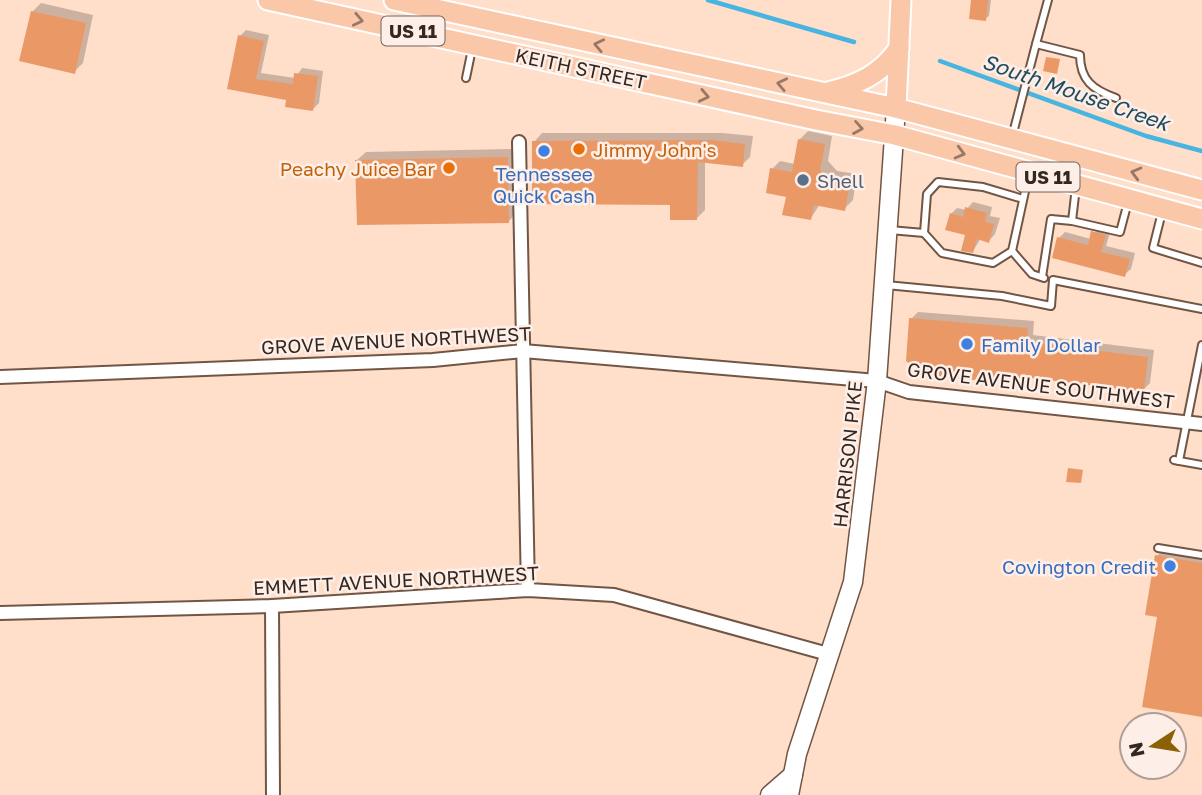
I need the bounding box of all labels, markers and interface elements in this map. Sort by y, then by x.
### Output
one-way arrow [352,11,364,26]
road number: US 11 [382,16,444,46]
one-way arrow [593,38,605,53]
street label: KEITH STREET [513,43,649,93]
water label: South Mouse Creek [979,48,1175,137]
one-way arrow [776,77,788,92]
one-way arrow [698,87,710,102]
one-way arrow [852,120,864,135]
place label: Jimmy John's [593,138,717,161]
marker: Jimmy John's [571,141,587,157]
marker: Tennessee Quick Cash [536,143,552,159]
one-way arrow [954,145,966,159]
place label: Peachy Juice Bar [280,157,436,180]
marker: Peachy Juice Bar [441,160,457,176]
place label: Tennessee Quick Cash [493,162,595,207]
road number: US 11 [1016,162,1080,192]
one-way arrow [1130,166,1142,181]
place label: Shell [817,169,864,192]
marker: Shell [795,172,811,188]
street label: GROVE AVENUE NORTHWEST [261,321,532,359]
place label: Family Dollar [981,333,1101,356]
marker: Family Dollar [959,336,975,352]
street label: GROVE AVENUE SOUTHWEST [906,357,1176,413]
street label: HARRISON PIKE [828,379,866,529]
place label: Covington Credit [1002,555,1156,578]
marker: Covington Credit [1162,558,1178,574]
street label: EMMETT AVENUE NORTHWEST [253,561,540,599]
north arrow [1118,711,1188,781]
text: N [1123,740,1149,759]

